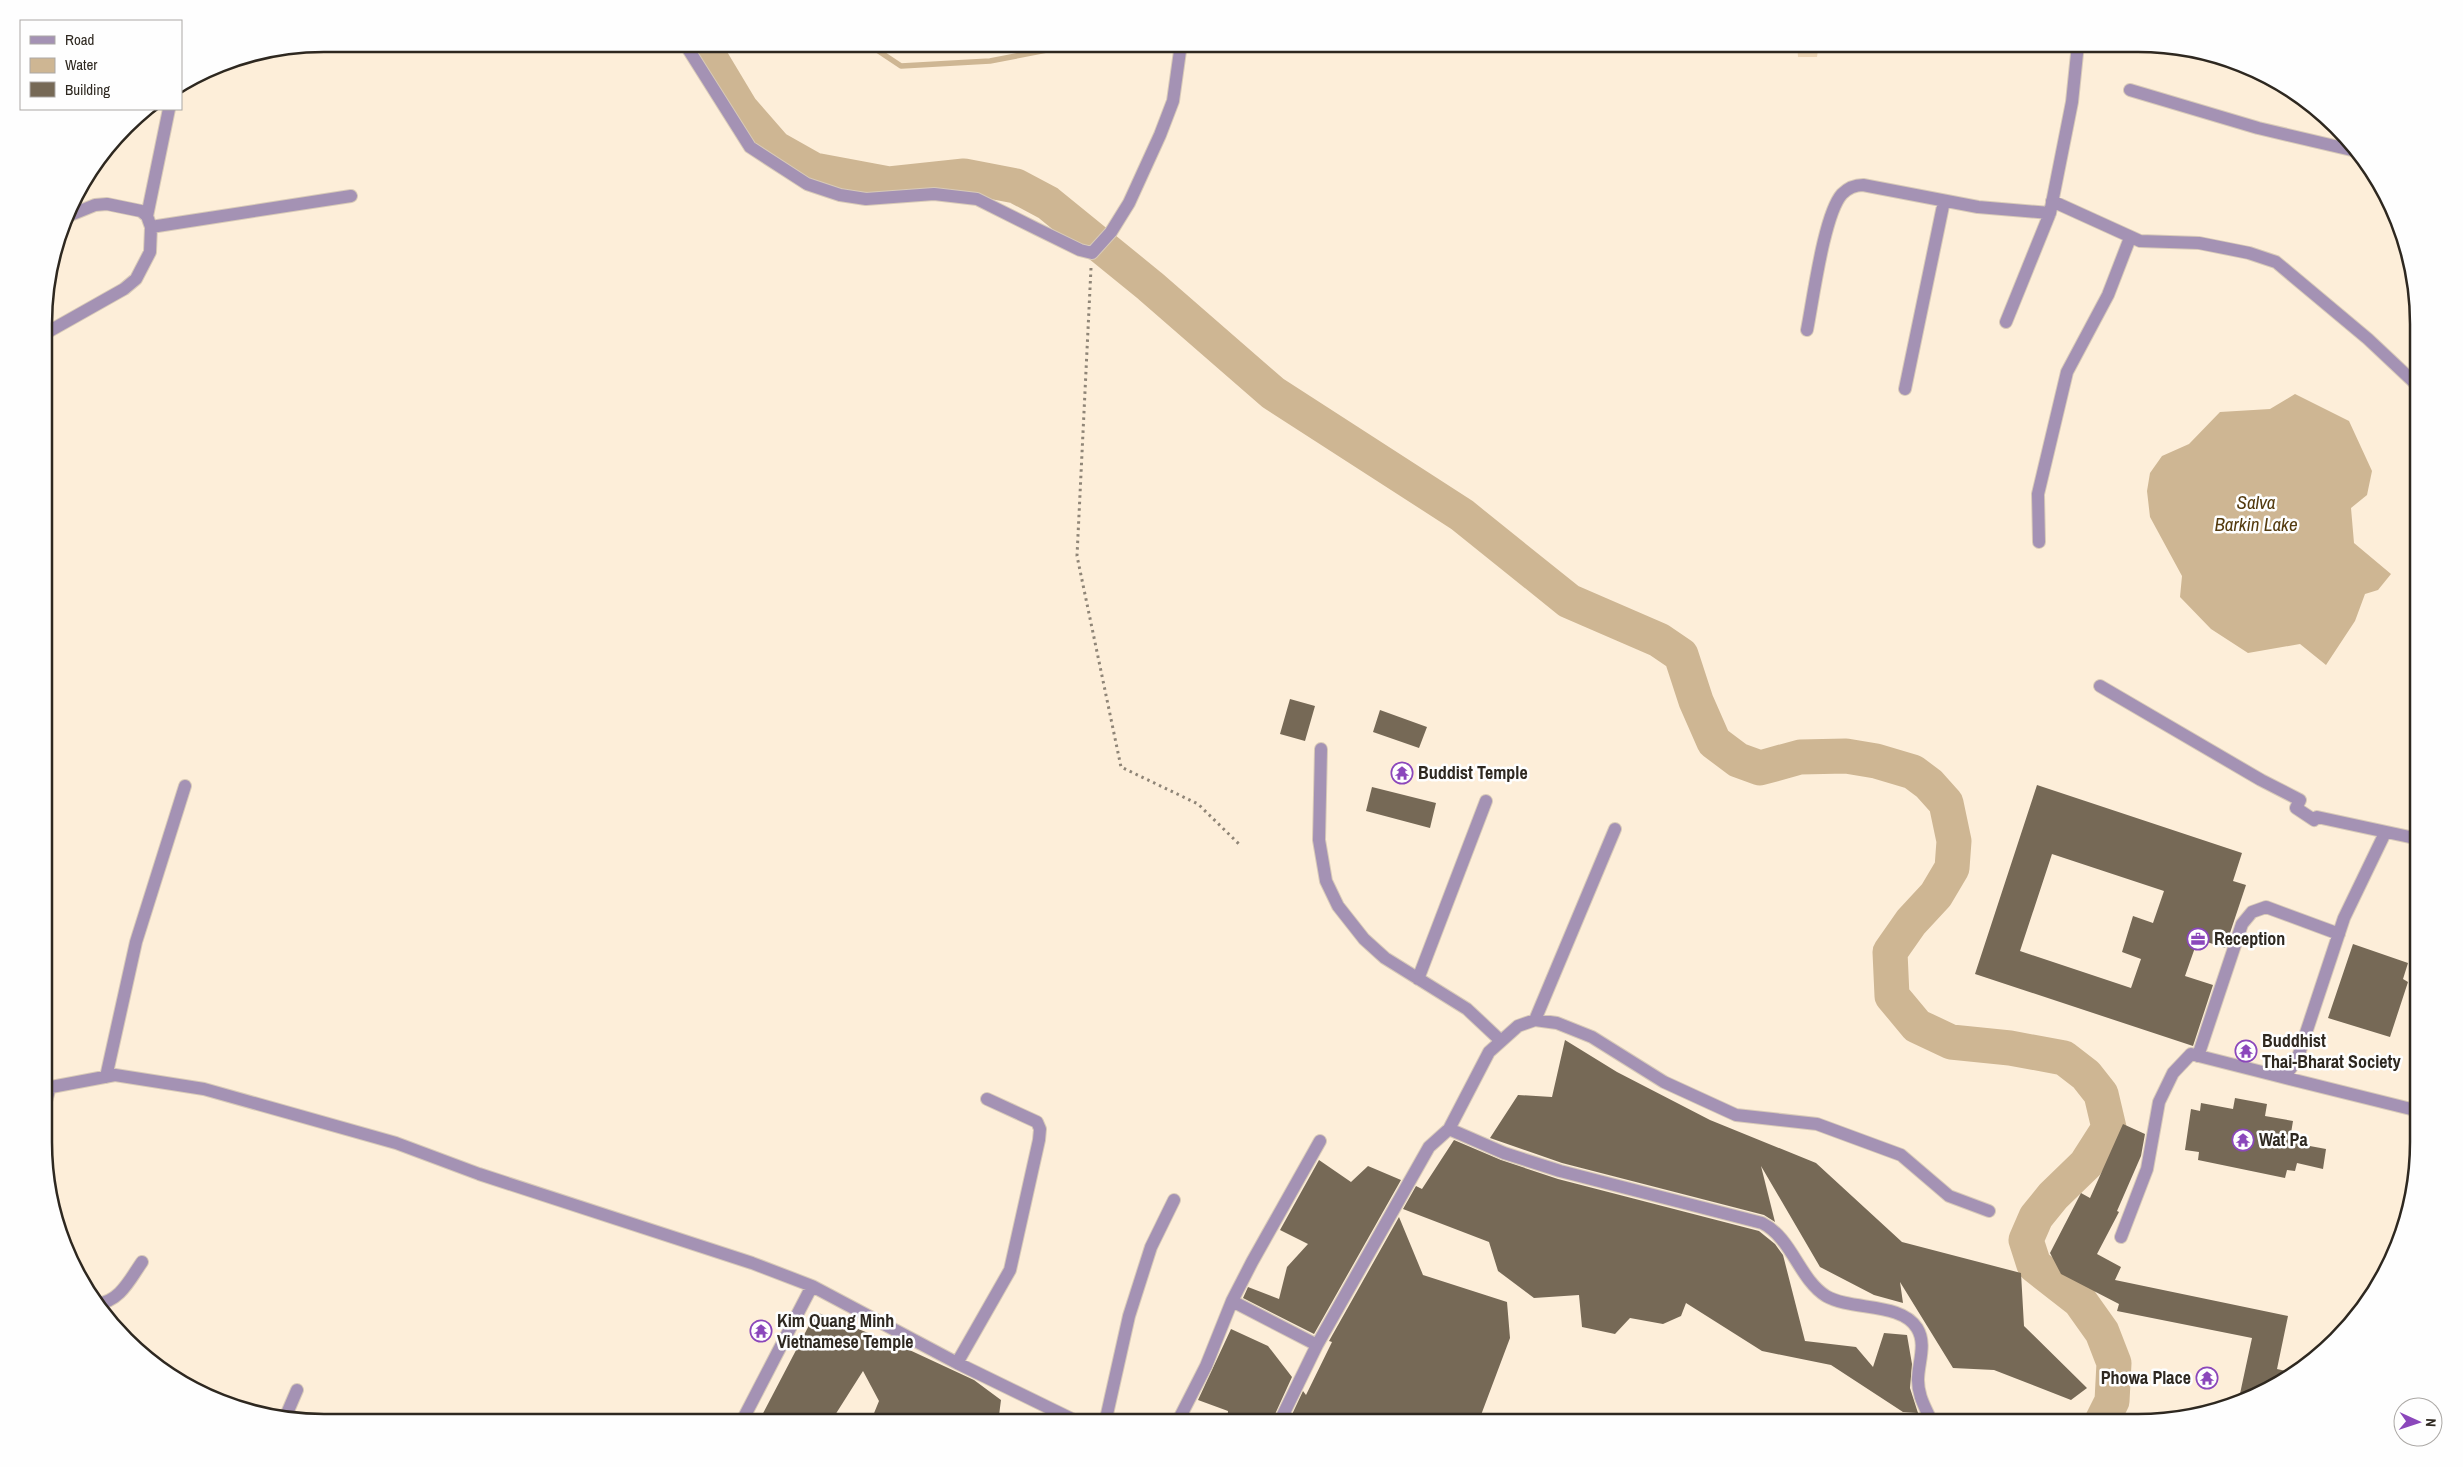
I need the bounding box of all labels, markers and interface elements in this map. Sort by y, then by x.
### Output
legend [20,20,182,110]
text: Road [65,29,94,50]
text: Water [65,54,97,75]
text: Building [65,79,110,100]
water label: Salva Barkin Lake [2214,489,2298,537]
place label: Buddist Temple [1418,760,1528,785]
temple icon: Buddist Temple [1390,761,1414,785]
place label: Reception [2214,926,2285,951]
office icon: Reception [2186,927,2210,951]
place label: Buddhist Thai-Bharat Society [2262,1028,2401,1074]
temple icon: Buddhist Thai-Bharat Society [2234,1039,2258,1063]
place label: Wat Pa [2259,1127,2308,1152]
temple icon: Wat Pa [2231,1128,2255,1152]
place label: Kim Quang Minh Vietnamese Temple [777,1308,914,1354]
temple icon: Kim Quang Minh Vietnamese Temple [749,1319,773,1343]
place label: Phowa Place [2101,1365,2191,1390]
temple icon: Phowa Place [2195,1366,2219,1390]
north arrow [2393,1397,2443,1447]
text: N [2422,1418,2440,1427]

